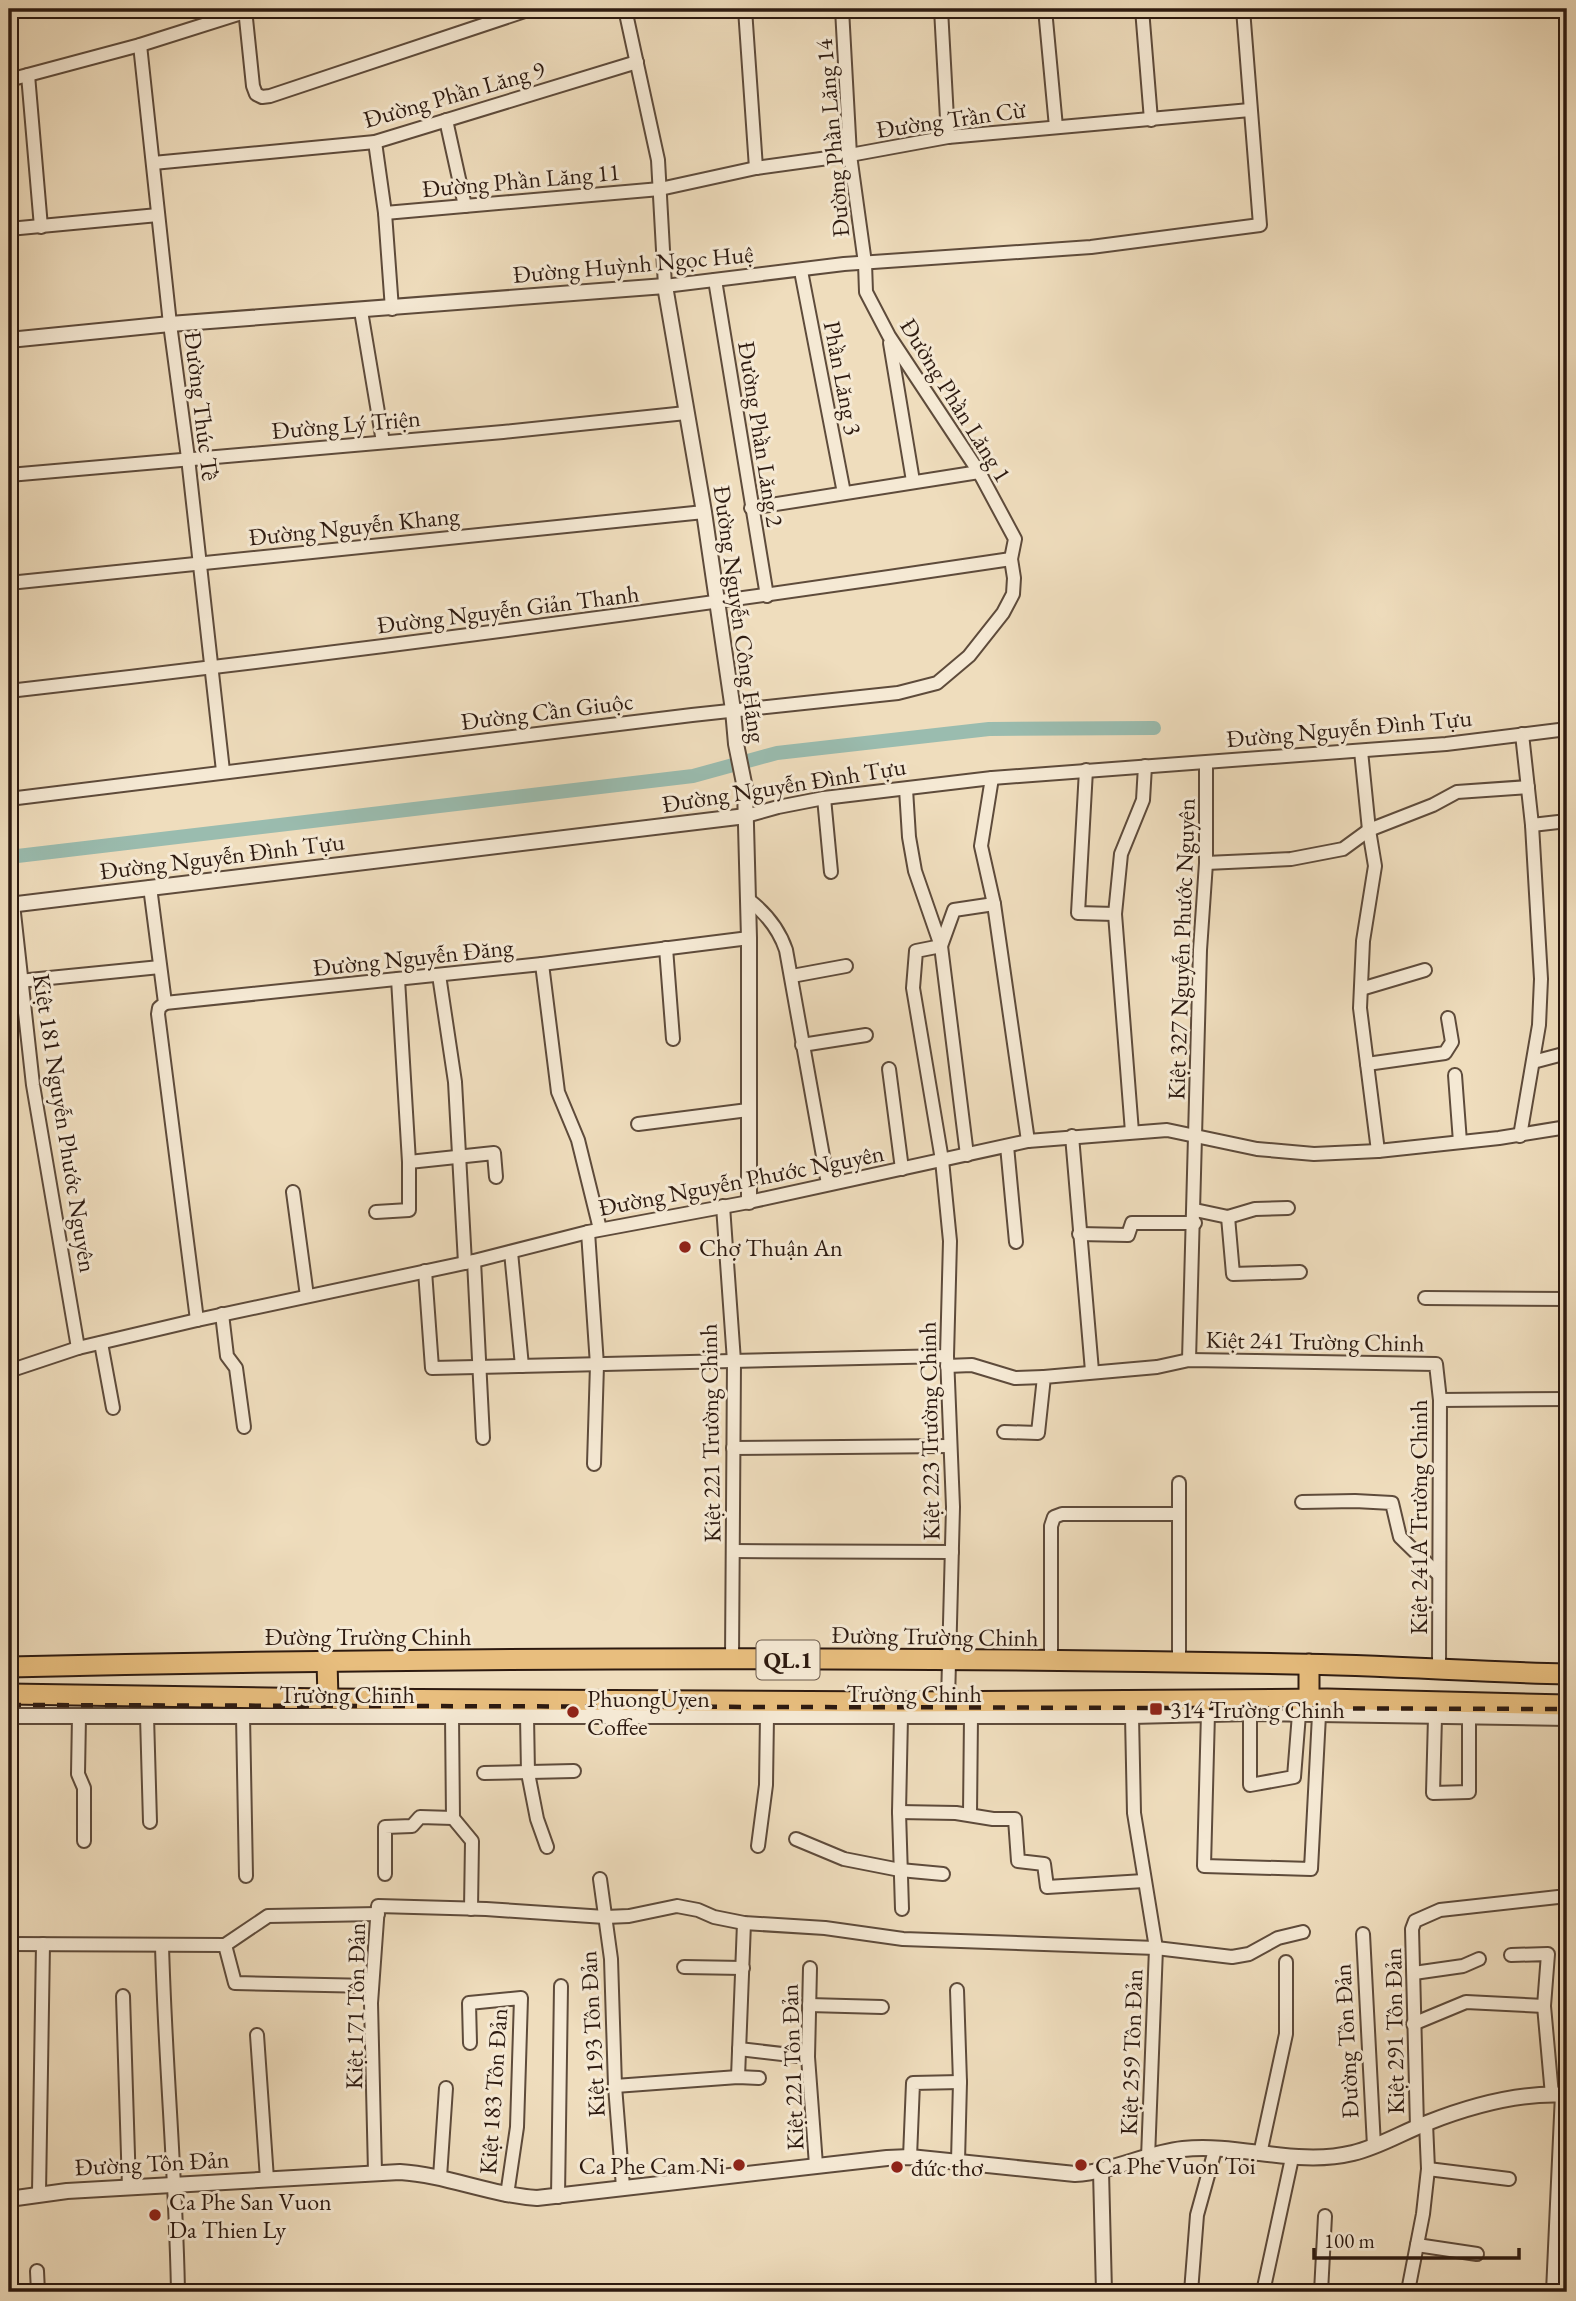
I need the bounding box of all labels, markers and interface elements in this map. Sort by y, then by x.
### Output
street label: Đường Phần Lăng 14 [808,37,856,238]
street label: Đường Phần Lăng 9 [360,53,549,135]
street label: Đường Trần Cừ [874,93,1028,145]
street label: Đường Phần Lăng 11 [421,156,621,204]
street label: Đường Huỳnh Ngọc Huệ [511,238,755,290]
street label: Đường Phần Lăng 1 [893,312,1019,488]
street label: Phần Lăng 3 [817,318,869,438]
street label: Đường Thúc Tề [177,330,227,482]
street label: Đường Phần Lăng 2 [731,339,791,529]
street label: Đường Lý Triện [270,402,422,446]
street label: Đường Nguyễn Công Hãng [707,483,773,745]
street label: Đường Nguyễn Khang [247,499,462,552]
street label: Đường Nguyễn Giản Thanh [375,578,641,640]
street label: Đường Cần Giuộc [459,685,635,737]
street label: Đường Nguyễn Đình Tựu [1225,702,1473,754]
street label: Đường Nguyễn Đình Tựu [660,750,908,820]
street label: Kiệt 327 Nguyễn Phước Nguyên [1160,797,1202,1100]
street label: Đường Nguyễn Đình Tựu [98,826,347,886]
street label: Đường Nguyễn Đăng [311,931,515,983]
street label: Kiệt 181 Nguyễn Phước Nguyên [26,971,104,1275]
street label: Đường Nguyễn Phước Nguyên [596,1137,887,1223]
place label: Chợ Thuận An [699,1232,843,1263]
marker: Chợ Thuận An [677,1239,693,1255]
street label: Kiệt 223 Trường Chinh [912,1321,946,1541]
street label: Kiệt 221 Trường Chinh [693,1323,727,1543]
street label: Kiệt 241 Trường Chinh [1205,1324,1425,1358]
street label: Kiệt 241A Trường Chinh [1403,1399,1434,1635]
street label: Đường Trường Chinh [831,1619,1039,1653]
street label: Đường Trường Chinh [264,1621,472,1652]
road number: QL.1 [756,1640,820,1680]
street label: Trường Chinh [846,1678,982,1709]
street label: Trường Chinh [279,1679,415,1710]
place label: PhuongUyen Coffee [587,1683,710,1742]
place label: 314 Trường Chinh [1170,1694,1345,1725]
marker: 314 Trường Chinh [1148,1701,1164,1717]
marker: PhuongUyen Coffee [565,1704,581,1720]
street label: Kiệt 171 Tôn Đản [338,1922,372,2090]
street label: Kiệt 291 Tôn Đản [1377,1947,1411,2115]
street label: Kiệt 193 Tôn Đản [572,1950,612,2118]
street label: Đường Tôn Đản [1326,1963,1366,2119]
street label: Kiệt 259 Tôn Đản [1113,1968,1149,2136]
street label: Kiệt 221 Tôn Đản [774,1983,810,2151]
street label: Kiệt 183 Tôn Đản [472,2007,514,2175]
street label: Đường Tôn Đản [74,2143,230,2183]
place label: Ca Phe Cam Ni [579,2150,725,2181]
place label: Ca Phe Vuon Toi [1095,2150,1256,2181]
place label: đức thơ [911,2152,984,2183]
marker: Ca Phe Cam Ni [731,2157,747,2173]
marker: Ca Phe Vuon Toi [1073,2157,1089,2173]
marker: đức thơ [889,2159,905,2175]
place label: Ca Phe San Vuon Da Thien Ly [169,2186,332,2245]
marker: Ca Phe San Vuon Da Thien Ly [147,2207,163,2223]
scale bar [1314,2217,1518,2261]
text: 100 m [1324,2227,1375,2254]

